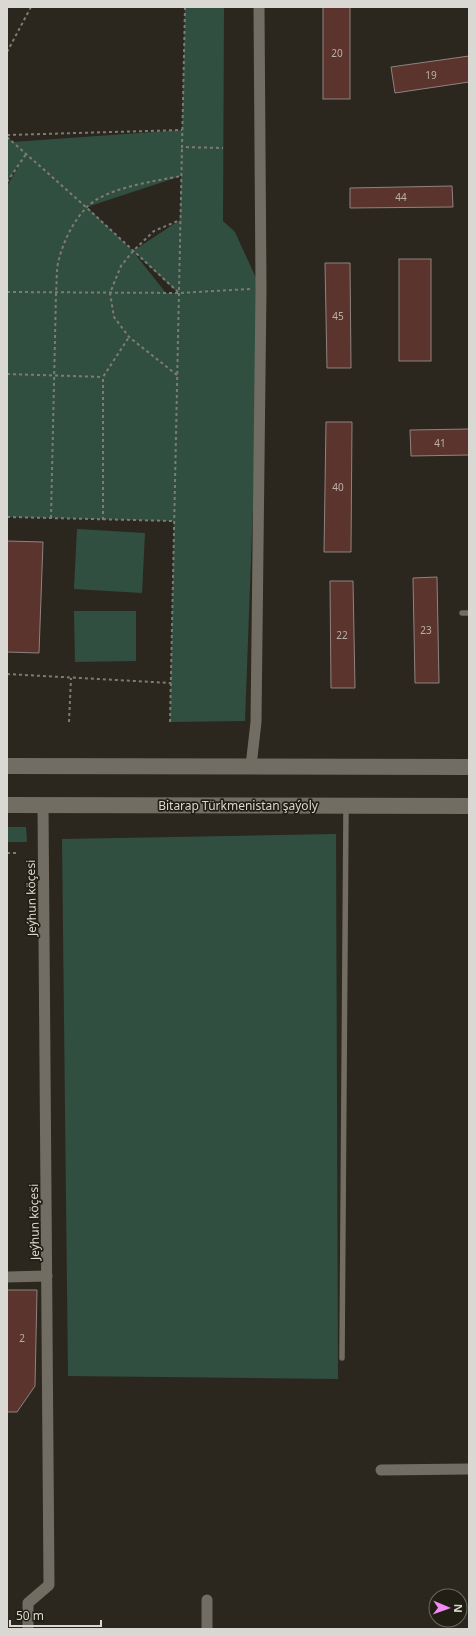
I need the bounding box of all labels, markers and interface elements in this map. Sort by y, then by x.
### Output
house number: 20 [331,46,343,60]
house number: 19 [425,68,437,82]
house number: 44 [395,190,407,204]
house number: 45 [332,309,344,323]
house number: 41 [434,436,446,450]
house number: 40 [332,480,344,494]
house number: 23 [420,623,432,637]
house number: 22 [336,628,348,642]
street label: Bitarap Türkmenistan şaýoly [158,797,319,814]
street label: Jeýhun köçesi [22,860,40,937]
street label: Jeýhun köçesi [25,1184,43,1261]
house number: 2 [19,1331,25,1345]
north arrow [428,1588,468,1628]
scale bar [10,1602,101,1628]
text: N [451,1604,466,1613]
text: 50 m [16,1607,44,1624]

